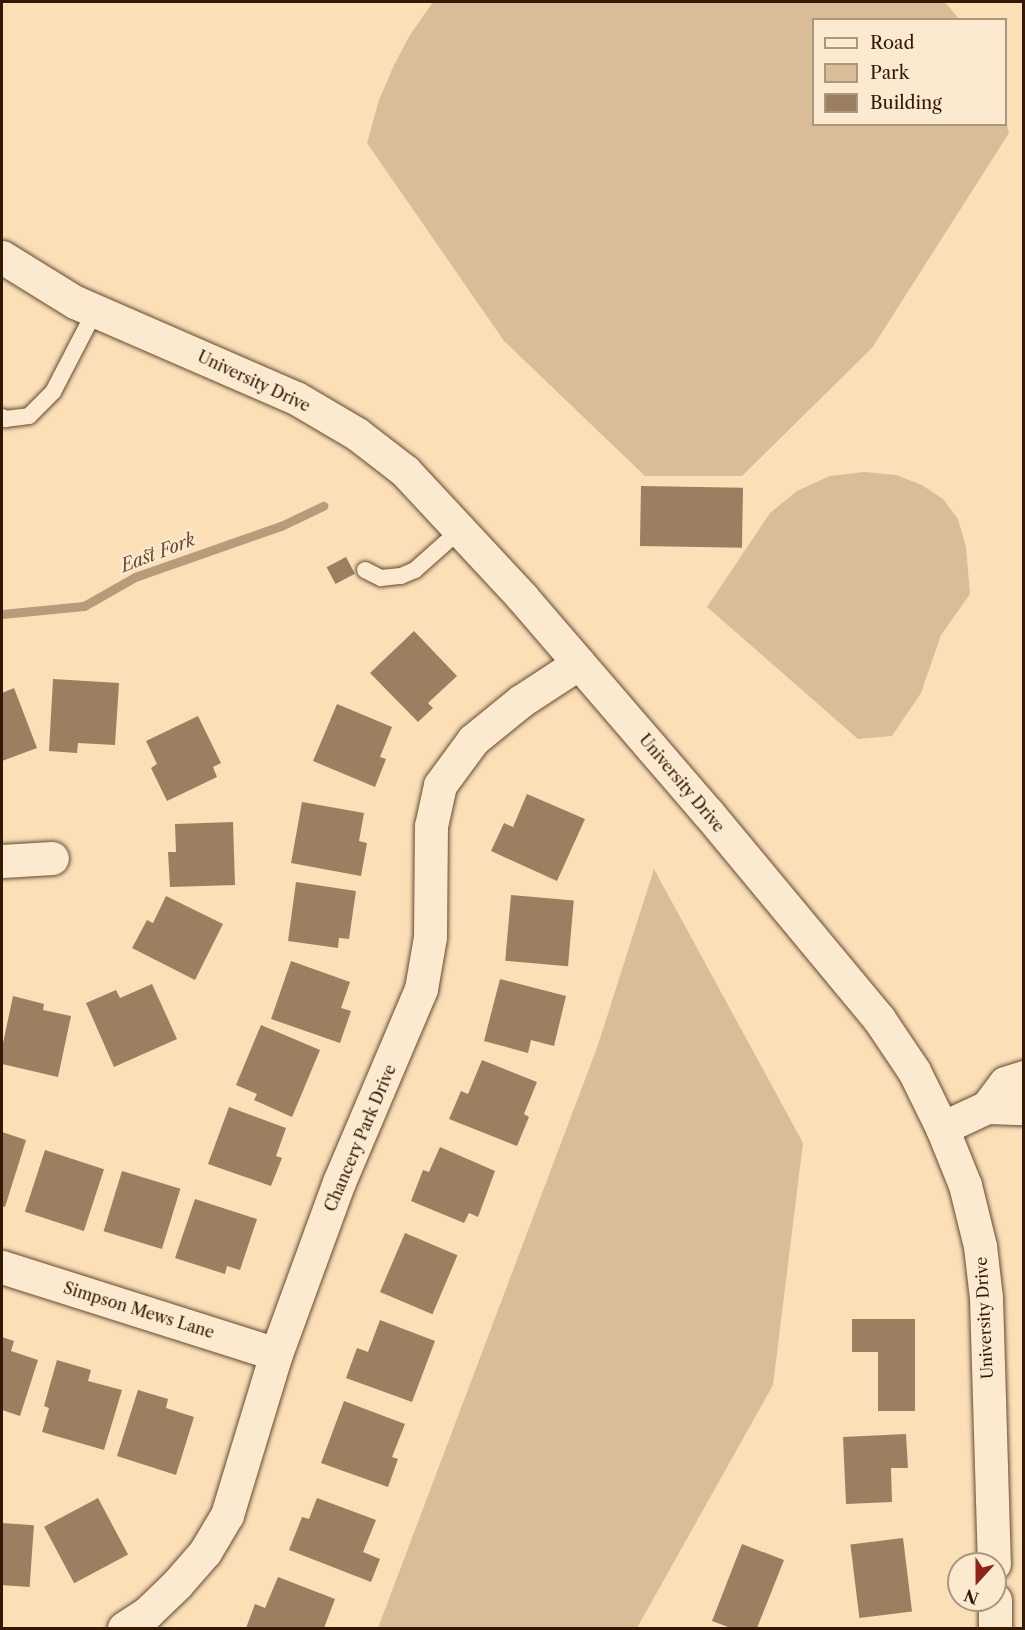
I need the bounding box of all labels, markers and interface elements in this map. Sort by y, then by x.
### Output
legend [812,18,1007,126]
text: Road [870,32,915,54]
text: Park [870,62,909,84]
text: Building [870,92,942,114]
street label: University Drive [194,346,314,416]
water label: East Fork [118,529,198,577]
street label: University Drive [635,730,729,836]
street label: Chancery Park Drive [320,1061,400,1215]
street label: University Drive [971,1256,997,1380]
street label: Simpson Mews Lane [61,1278,217,1342]
north arrow [947,1552,1007,1612]
text: N [961,1585,981,1609]

